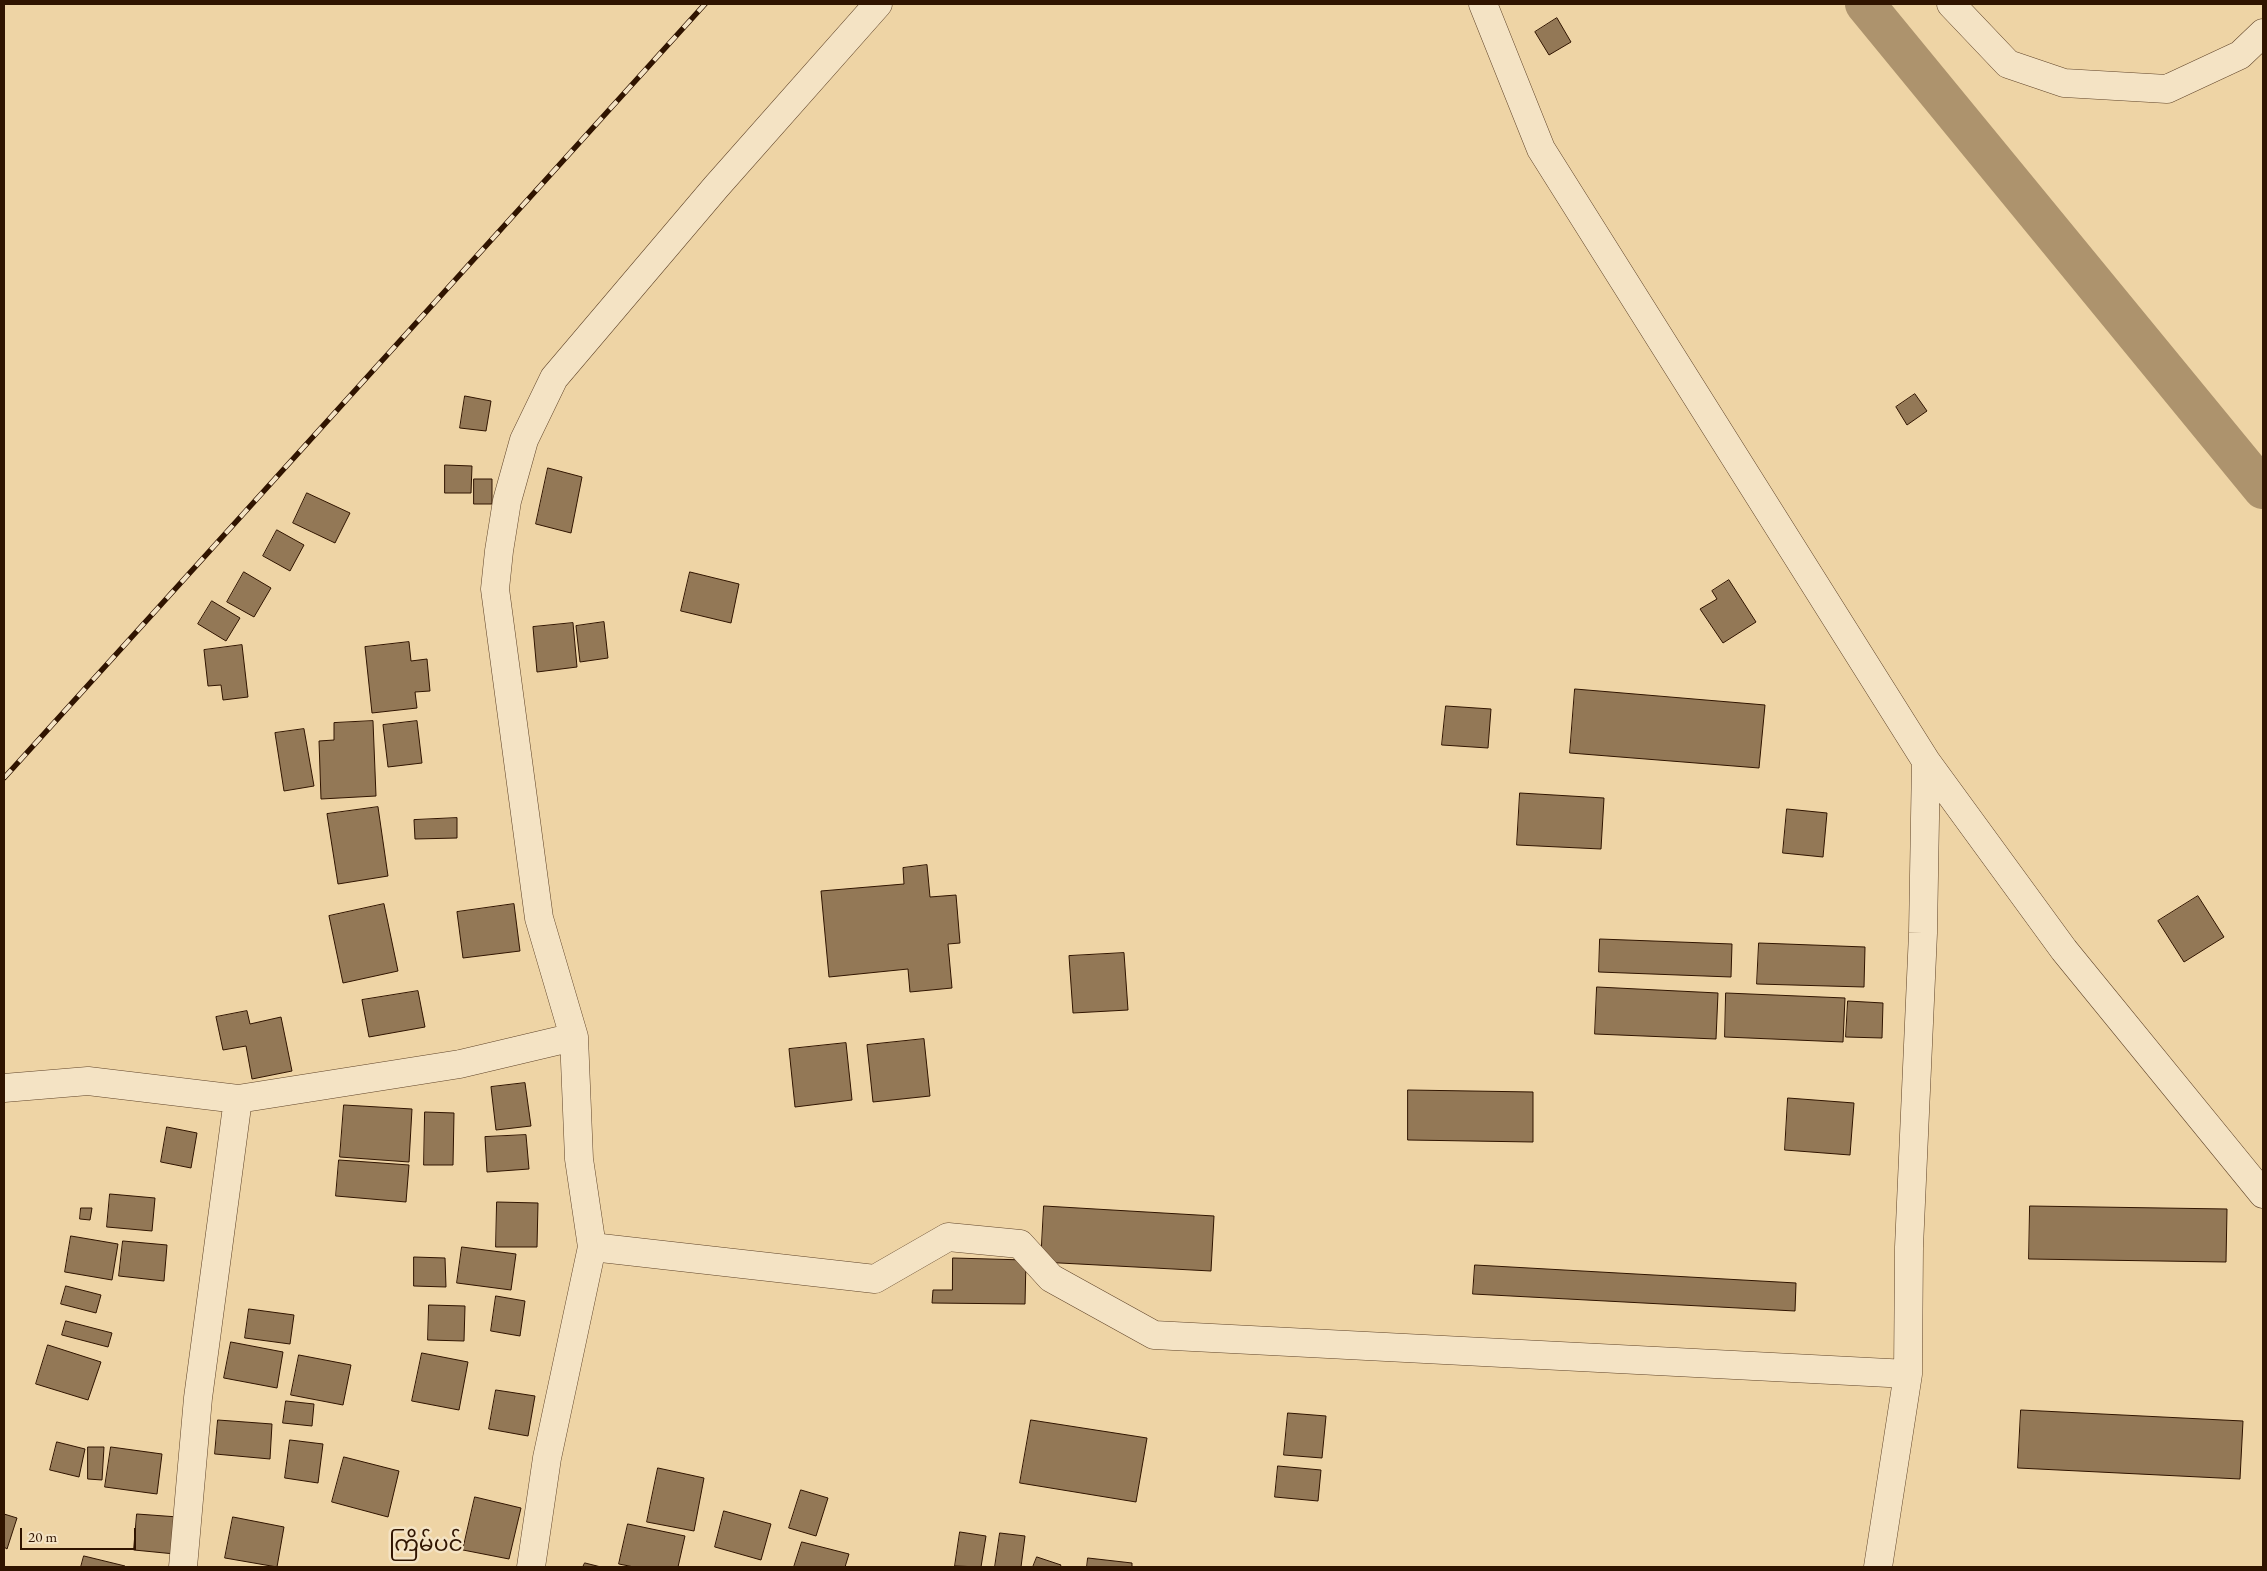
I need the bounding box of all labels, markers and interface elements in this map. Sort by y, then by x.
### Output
scale bar [22,1518,139,1550]
text: 20 m [28,1527,57,1546]
district label: ကြိမ်ပင် [389,1532,463,1558]

